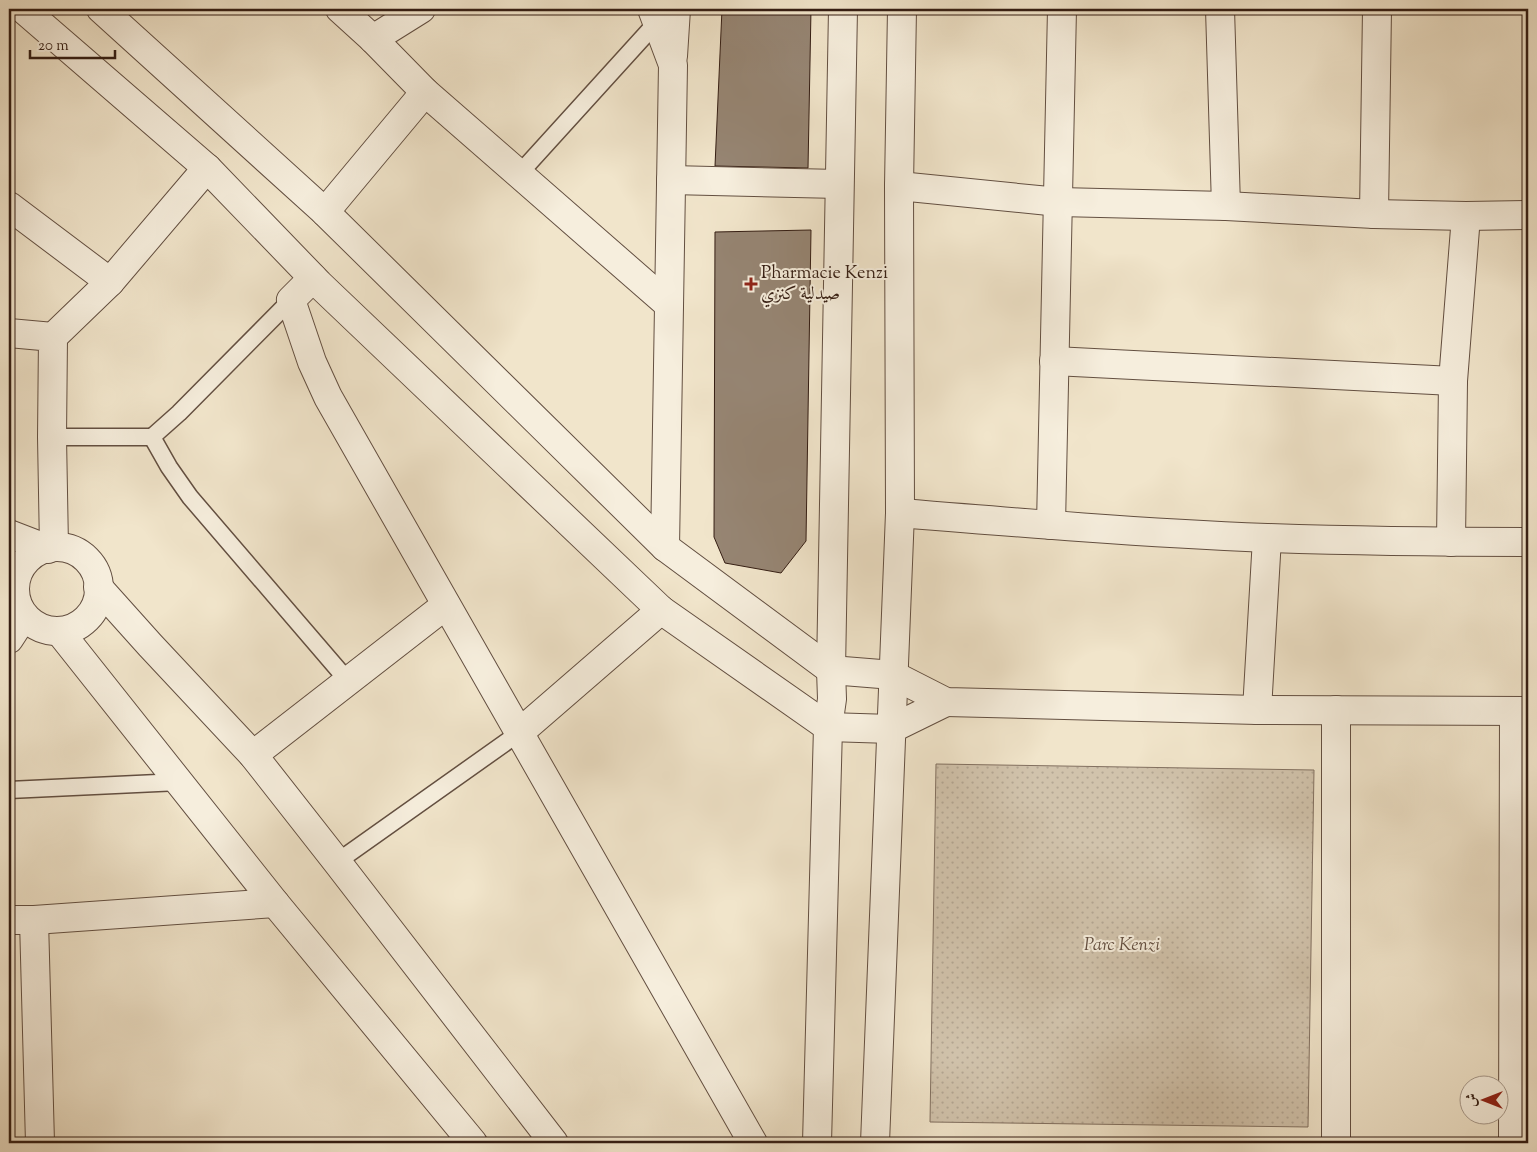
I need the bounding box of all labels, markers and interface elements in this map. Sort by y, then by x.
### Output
scale bar [30,28,115,60]
text: 20 m [38,36,69,57]
place label: Pharmacie Kenzi صيدلية كنزي [761,261,888,308]
marker: Pharmacie Kenzi صيدلية كنزي [745,278,757,290]
park label: Parc Kenzi [1084,933,1160,959]
north arrow [1460,1074,1510,1124]
text: ش [1463,1093,1483,1107]

